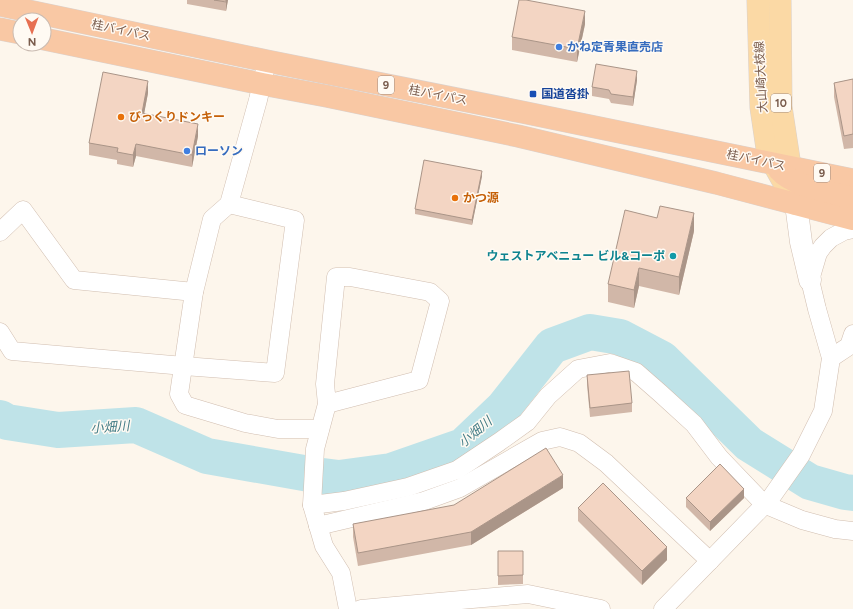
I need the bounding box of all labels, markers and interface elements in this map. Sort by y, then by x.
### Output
north arrow [12,12,52,52]
street label: 桂バイパス [90,17,152,43]
text: N [28,35,37,48]
place label: かね定青果直売店 [567,40,663,54]
street label: 大山崎大枝線 [752,41,770,113]
marker: かね定青果直売店 [554,42,564,52]
road number: 9 [378,76,394,94]
street label: 桂バイパス [407,82,469,108]
place label: 国道沓掛 [541,87,590,101]
marker: 国道沓掛 [528,89,538,99]
road number: 10 [771,94,791,112]
place label: びっくりドンキー [129,110,225,124]
marker: びっくりドンキー [116,112,126,122]
place label: ローソン [195,144,243,158]
marker: ローソン [182,146,192,156]
street label: 桂バイパス [725,147,787,173]
road number: 9 [814,164,830,182]
place label: かつ源 [463,191,499,205]
marker: かつ源 [450,193,460,203]
place label: ウェストアベニュー ビル&コーポ [487,249,665,263]
marker: ウェストアベニュー ビル&コーポ [668,251,678,261]
water label: 小畑川 [455,412,496,450]
water label: 小畑川 [90,418,132,436]

